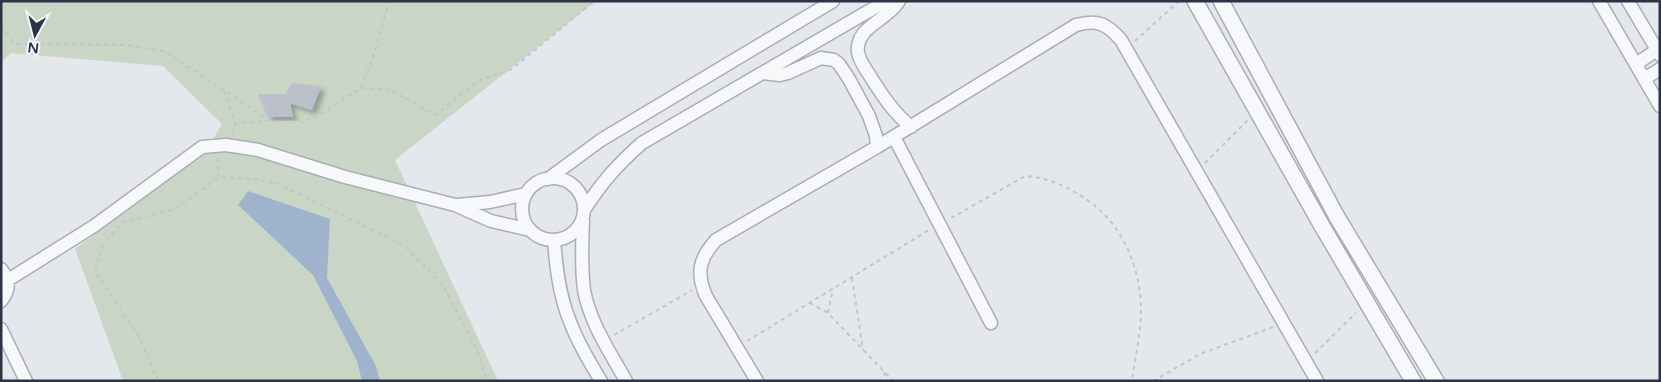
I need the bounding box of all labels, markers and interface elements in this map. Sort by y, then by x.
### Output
north arrow [10,10,60,60]
text: N [27,38,40,57]

